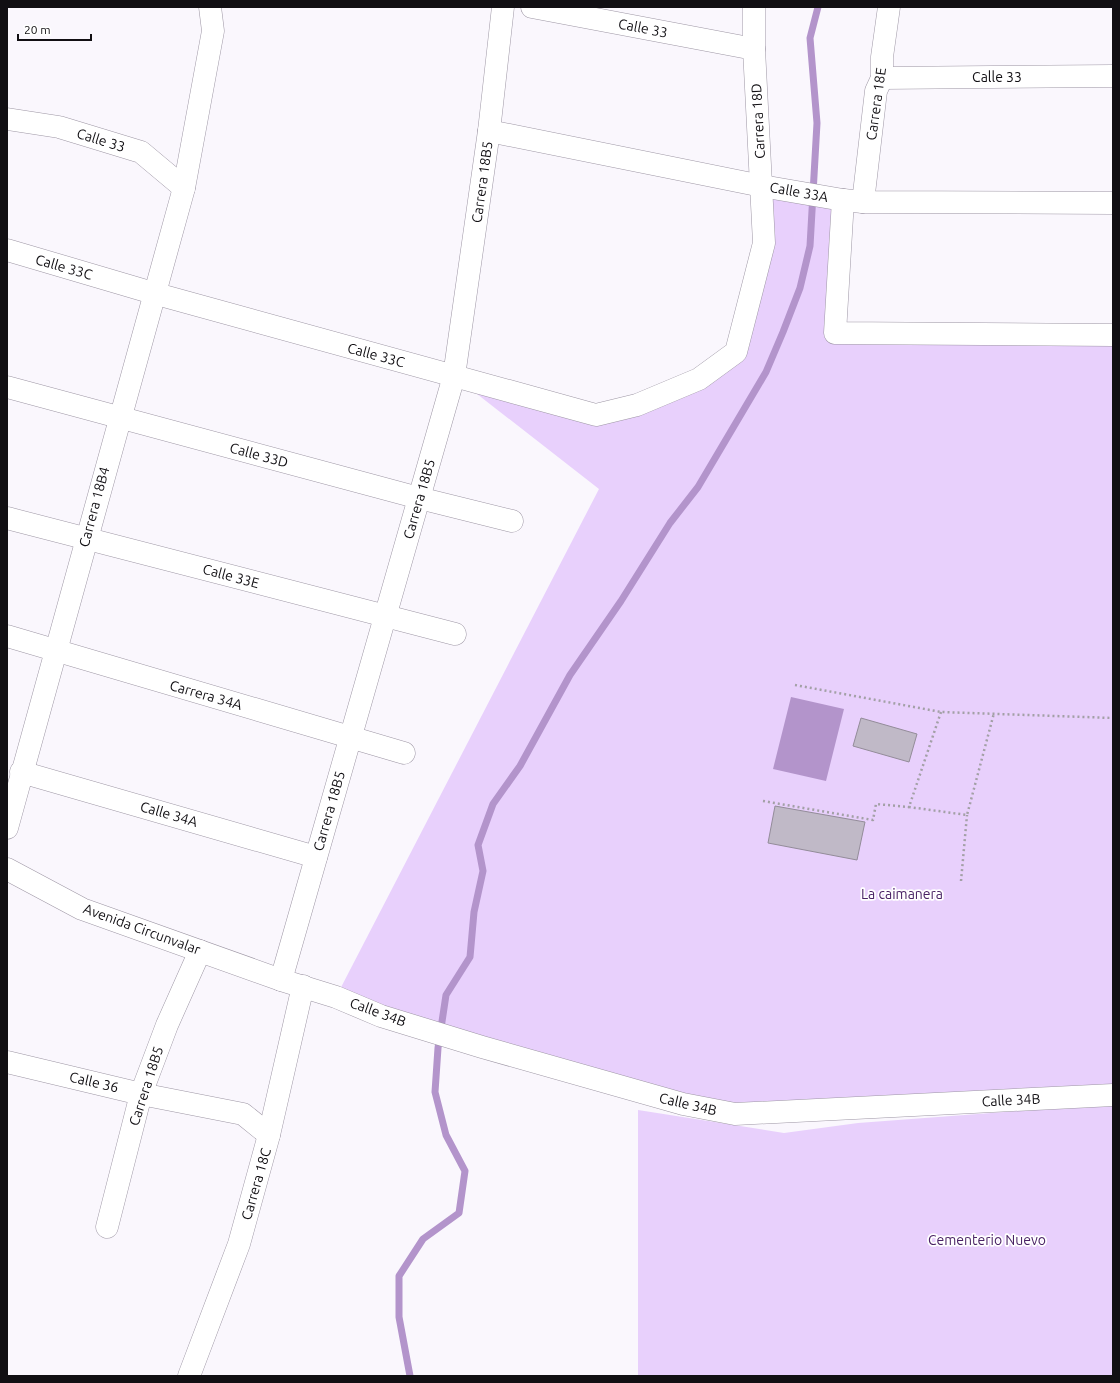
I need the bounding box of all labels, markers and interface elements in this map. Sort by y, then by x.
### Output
street label: Calle 33 [617,15,669,41]
scale bar [18,16,91,42]
text: 20 m [24,23,51,36]
street label: Carrera 18E [863,66,889,141]
street label: Calle 33 [972,69,1022,85]
street label: Carrera 18D [748,83,768,159]
street label: Calle 33 [75,125,127,155]
street label: Carrera 18B5 [468,140,496,224]
street label: Calle 33A [769,179,829,205]
street label: Calle 33C [34,251,95,283]
street label: Calle 33C [346,340,407,370]
street label: Calle 33D [228,440,290,470]
street label: Carrera 18B5 [400,457,438,541]
street label: Carrera 18B4 [76,465,112,549]
street label: Calle 33E [201,561,261,591]
street label: Carrera 34A [168,677,244,713]
street label: Carrera 18B5 [310,769,348,853]
street label: Calle 34A [138,798,200,830]
park label: La caimanera [861,886,943,902]
street label: Avenida Circunvalar [81,900,203,958]
street label: Calle 34B [348,994,408,1030]
street label: Carrera 18B5 [126,1044,166,1128]
street label: Calle 36 [68,1069,120,1095]
street label: Calle 34B [658,1090,719,1118]
street label: Calle 34B [981,1090,1041,1110]
street label: Carrera 18C [238,1146,274,1222]
park label: Cementerio Nuevo [928,1232,1046,1248]

